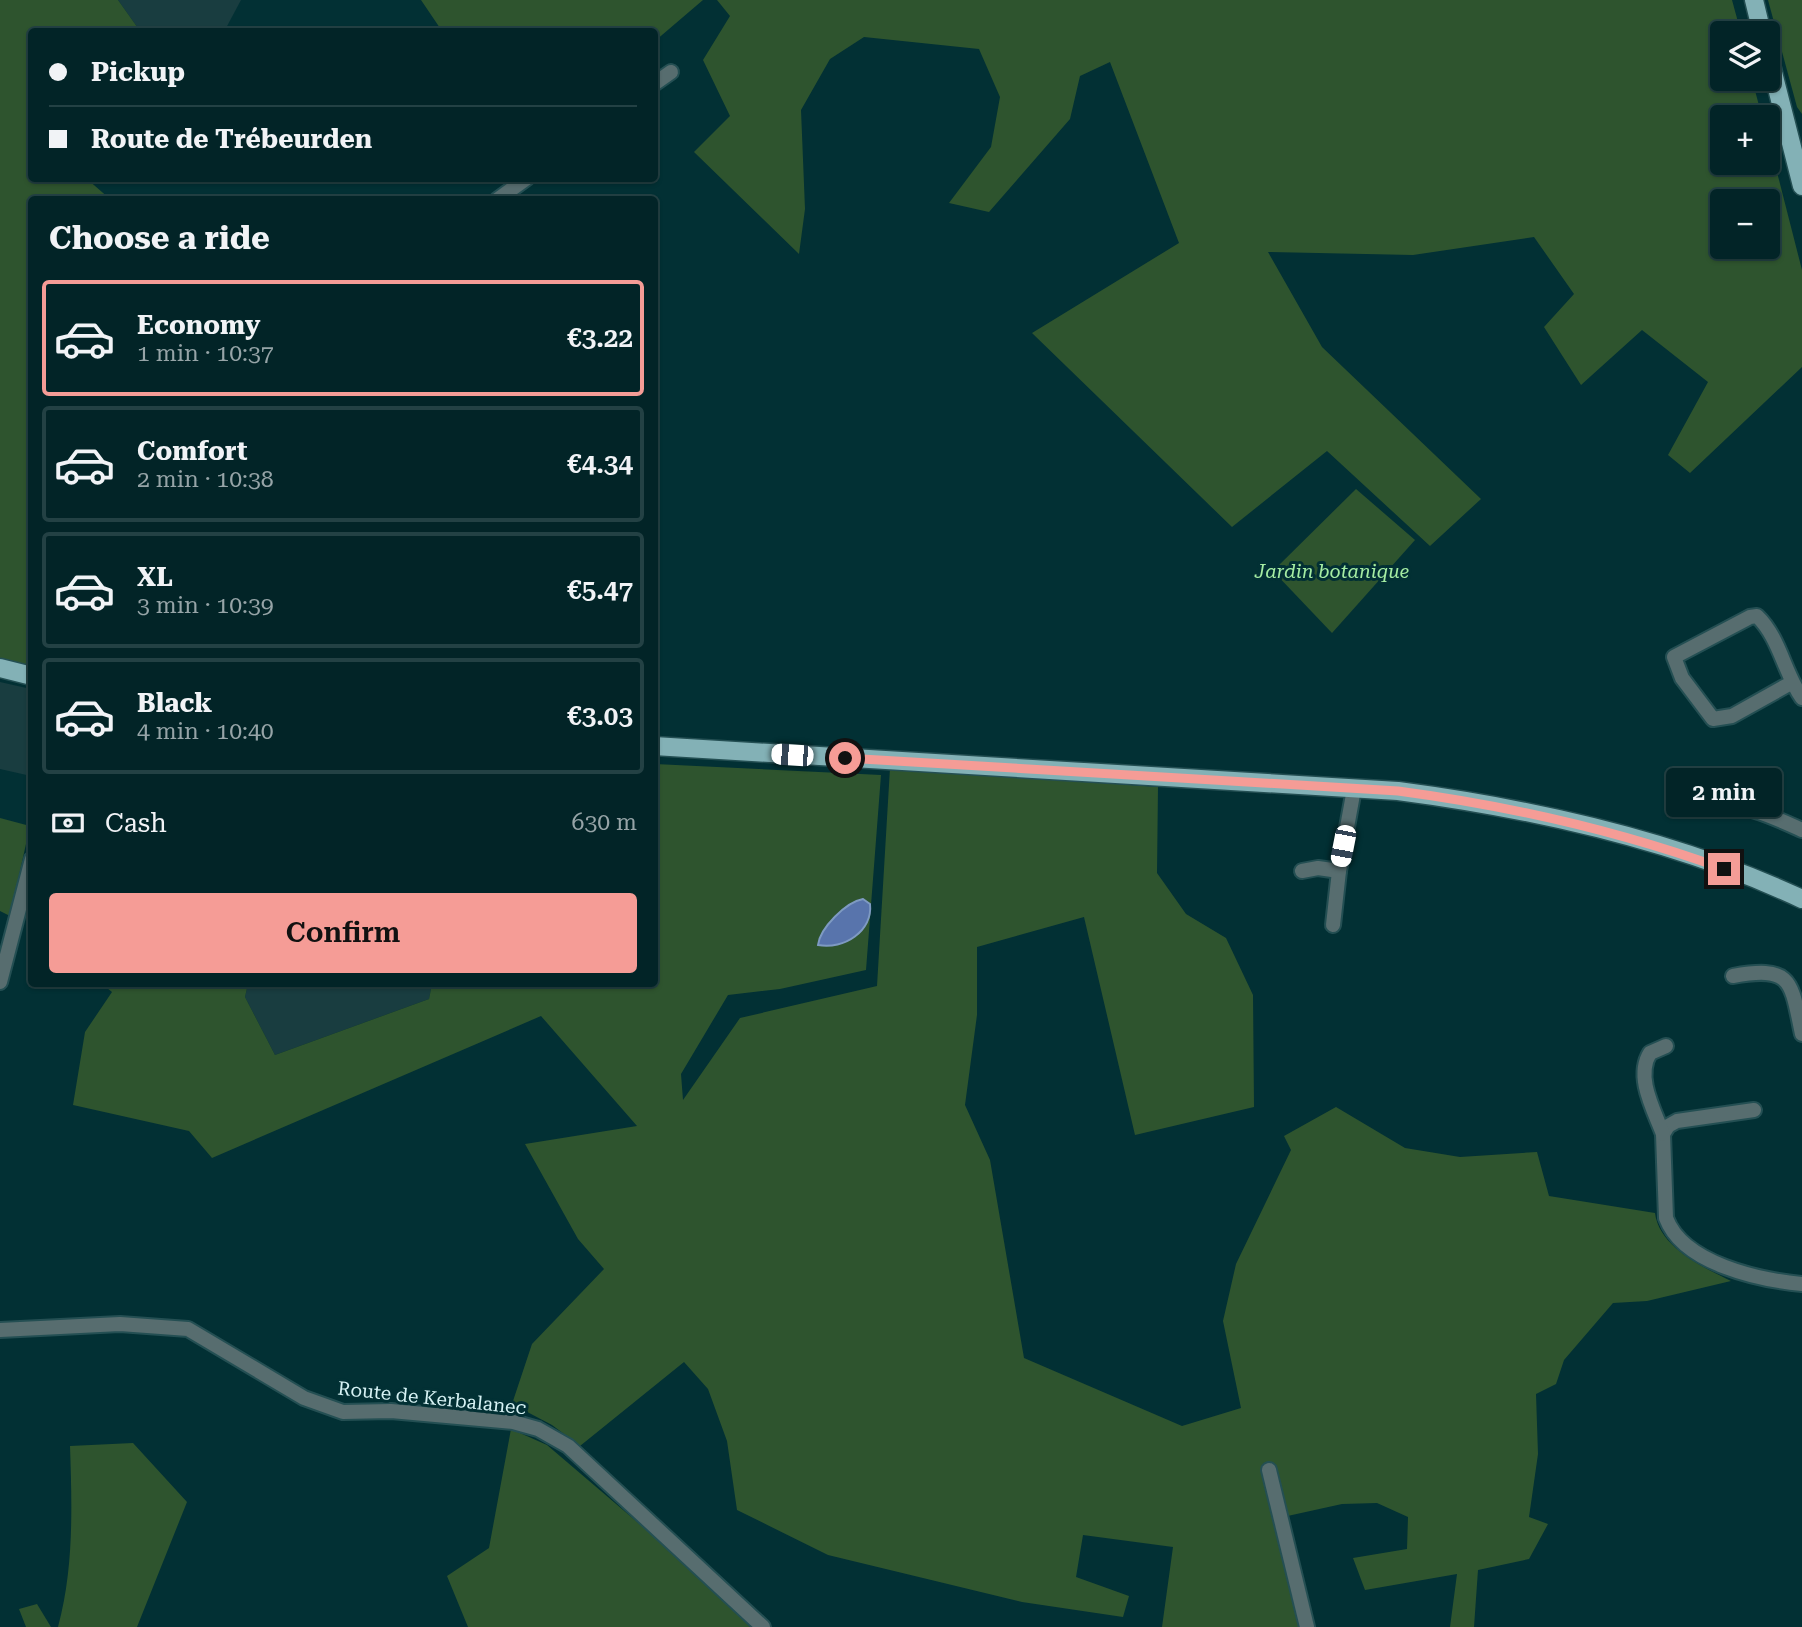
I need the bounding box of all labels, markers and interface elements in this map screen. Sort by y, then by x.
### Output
map controls [1710,21,1780,259]
button: layers [1710,21,1780,91]
text: Pickup [91,57,185,87]
button: + [1710,105,1780,175]
text: Route de Trébeurden [91,124,372,154]
button: − [1710,189,1780,259]
text: Choose a ride [49,219,270,257]
icon: car [53,307,116,370]
text: Economy [137,310,260,340]
text: €3.22 [567,323,633,353]
text: 1 min · 10:37 [137,340,274,367]
icon: car [53,433,116,496]
text: Comfort [137,436,247,466]
text: €4.34 [567,449,633,479]
text: 2 min · 10:38 [137,466,274,493]
icon: car [53,559,116,622]
park label: Jardin botanique [1254,560,1410,583]
text: XL [137,562,173,592]
text: €5.47 [567,575,633,605]
text: 3 min · 10:39 [137,592,274,619]
icon: car [53,685,116,748]
text: Black [137,688,212,718]
text: €3.03 [567,701,633,731]
text: 4 min · 10:40 [137,718,274,745]
route start [829,742,861,774]
car [771,743,814,767]
callout: 2 min [1666,768,1782,816]
text: 2 min [1692,779,1756,806]
icon: cash [49,804,87,842]
text: Cash [105,808,167,838]
text: 630 m [572,809,637,836]
car [1329,823,1358,869]
route end [1708,853,1740,885]
button: Confirm [49,893,637,973]
street label: Route de Kerbalanec [337,1377,527,1419]

